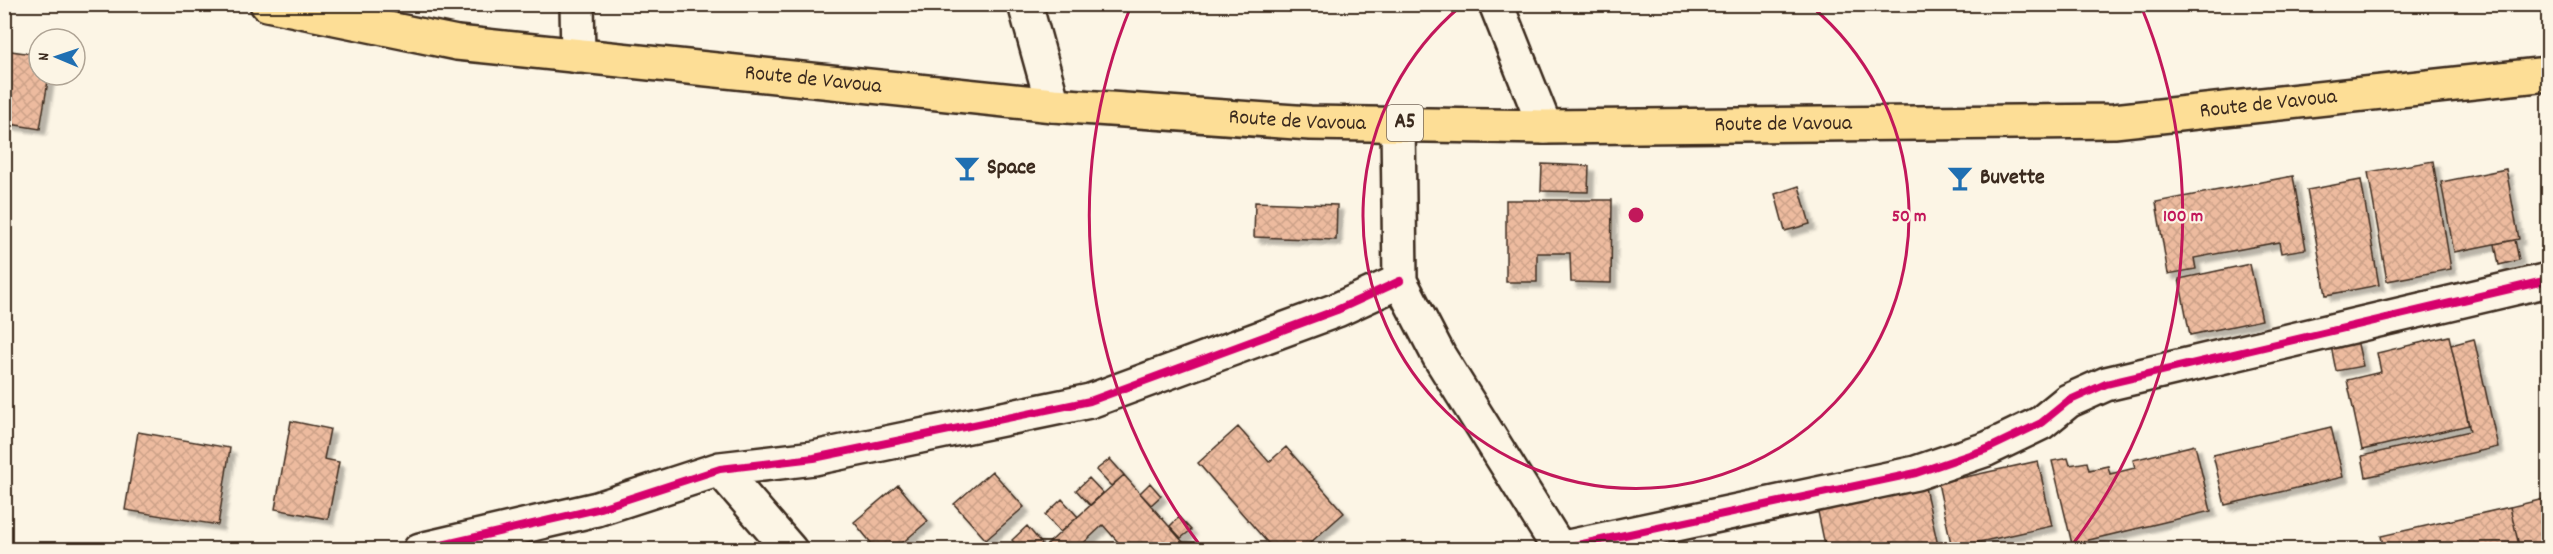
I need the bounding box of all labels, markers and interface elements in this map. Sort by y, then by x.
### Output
north arrow [27,27,87,87]
text: N [33,52,56,61]
street label: Route de Vavoua [743,58,884,103]
street label: Route de Vavoua [2198,81,2339,127]
street label: Route de Vavoua [1227,102,1367,139]
road number: A5 [1387,105,1423,141]
street label: Route de Vavoua [1714,108,1853,141]
bar icon: Space [952,153,982,183]
place label: Space [987,153,1036,184]
bar icon: Buvette [1945,163,1975,193]
place label: Buvette [1980,163,2045,194]
centre of rings [1626,205,1646,225]
text: 50 m [1892,205,1926,230]
text: 100 m [2163,205,2203,230]

